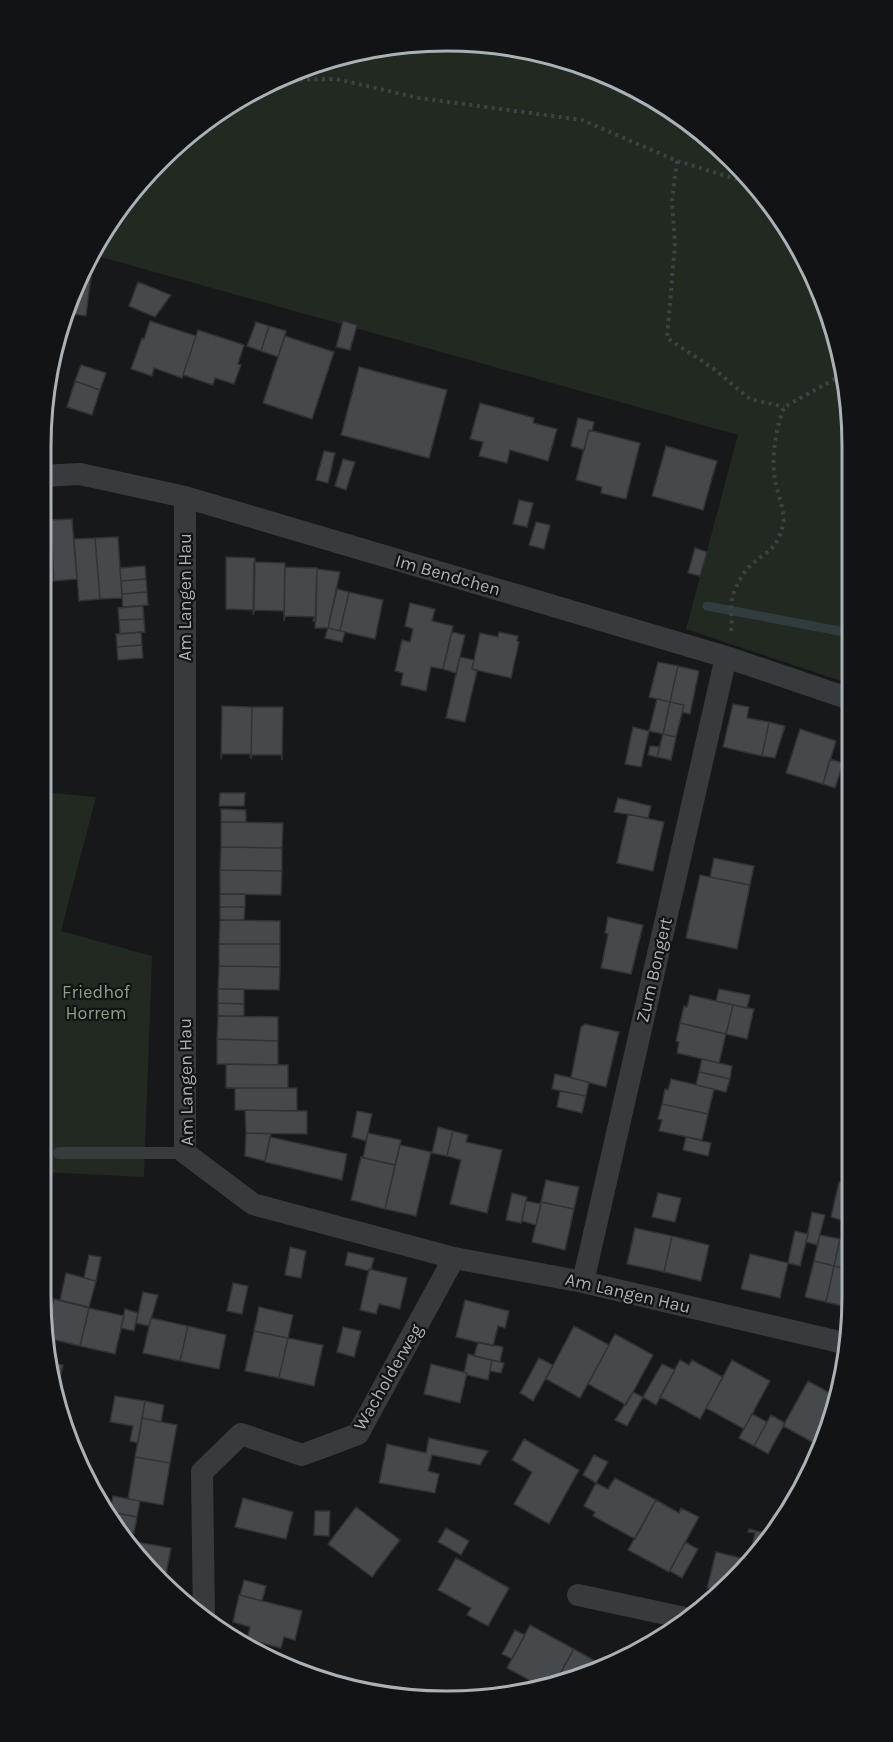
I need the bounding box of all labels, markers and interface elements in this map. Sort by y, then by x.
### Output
street label: Am Langen Hau [174,533,196,661]
street label: Im Bendchen [393,549,503,601]
street label: Zum Bongert [631,915,677,1025]
park label: Friedhof Horrem [62,981,131,1024]
street label: Am Langen Hau [174,1018,198,1146]
street label: Am Langen Hau [563,1268,693,1318]
street label: Wacholderweg [349,1320,427,1434]

